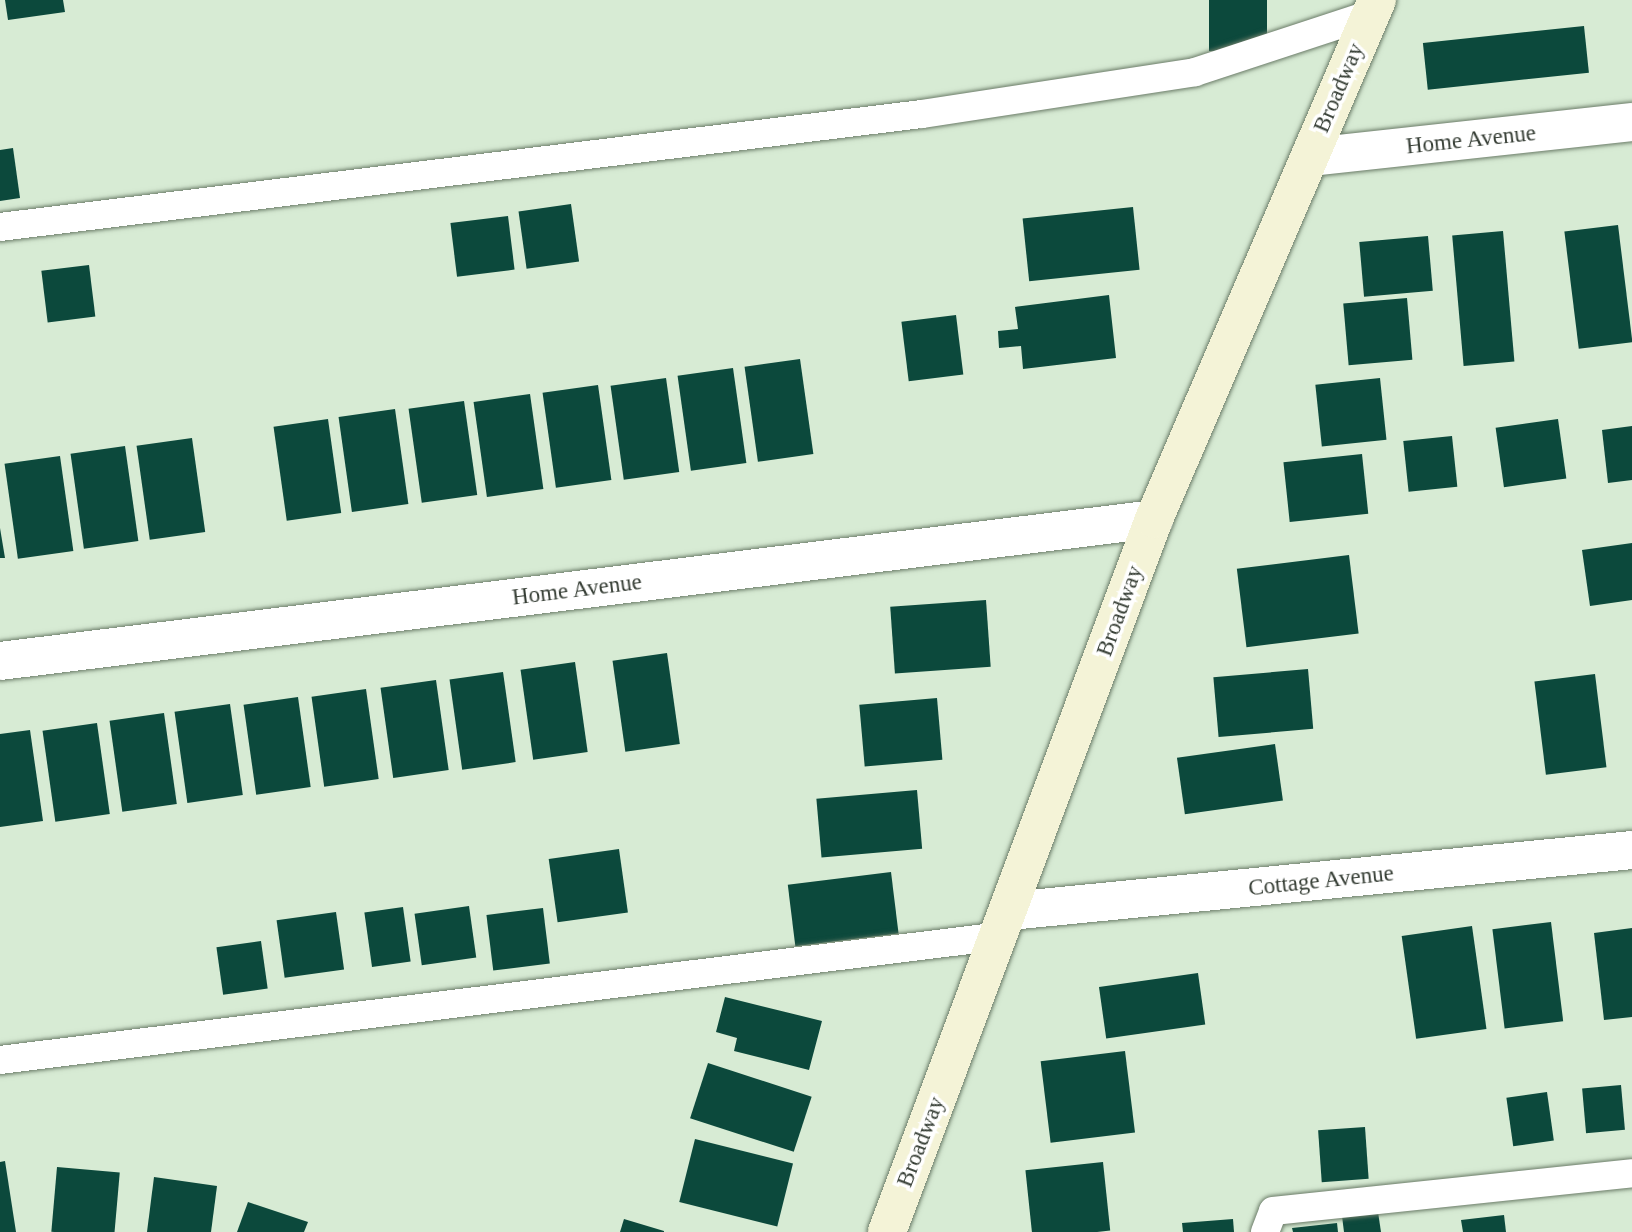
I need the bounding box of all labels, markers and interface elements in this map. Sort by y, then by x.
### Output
street label: Broadway [1308,39,1370,137]
street label: Home Avenue [1404,119,1538,161]
street label: Broadway [1091,562,1149,660]
street label: Home Avenue [510,568,644,612]
street label: Cottage Avenue [1246,860,1396,902]
street label: Broadway [891,1093,951,1191]

